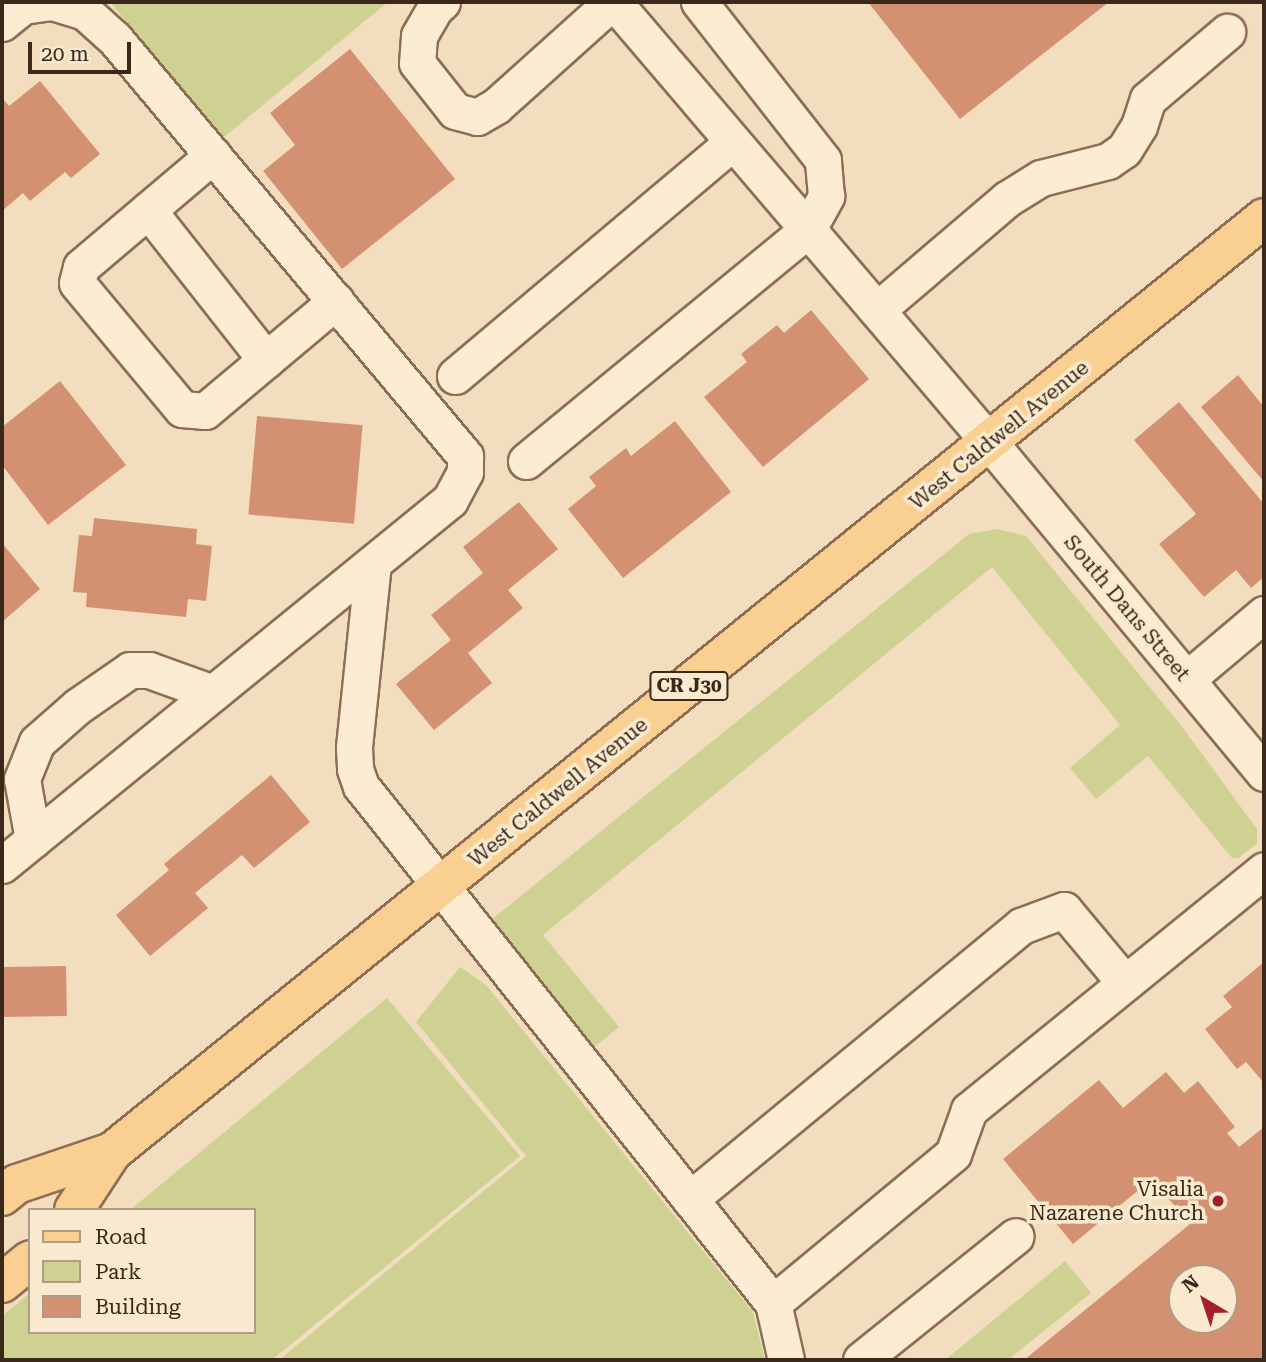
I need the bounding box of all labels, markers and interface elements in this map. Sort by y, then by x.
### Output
scale bar [32,28,135,72]
text: 20 m [41,42,89,66]
street label: West Caldwell Avenue [904,355,1094,515]
street label: South Dans Street [1059,530,1195,686]
road number: CR J30 [649,670,729,702]
street label: West Caldwell Avenue [463,712,653,872]
place label: Visalia Nazarene Church [1029,1176,1204,1226]
marker: Visalia Nazarene Church [1210,1193,1226,1209]
legend [28,1208,256,1334]
text: Road [95,1225,147,1249]
text: Park [95,1260,141,1284]
north arrow [1168,1264,1238,1334]
text: N [1178,1270,1204,1297]
text: Building [95,1295,181,1319]

